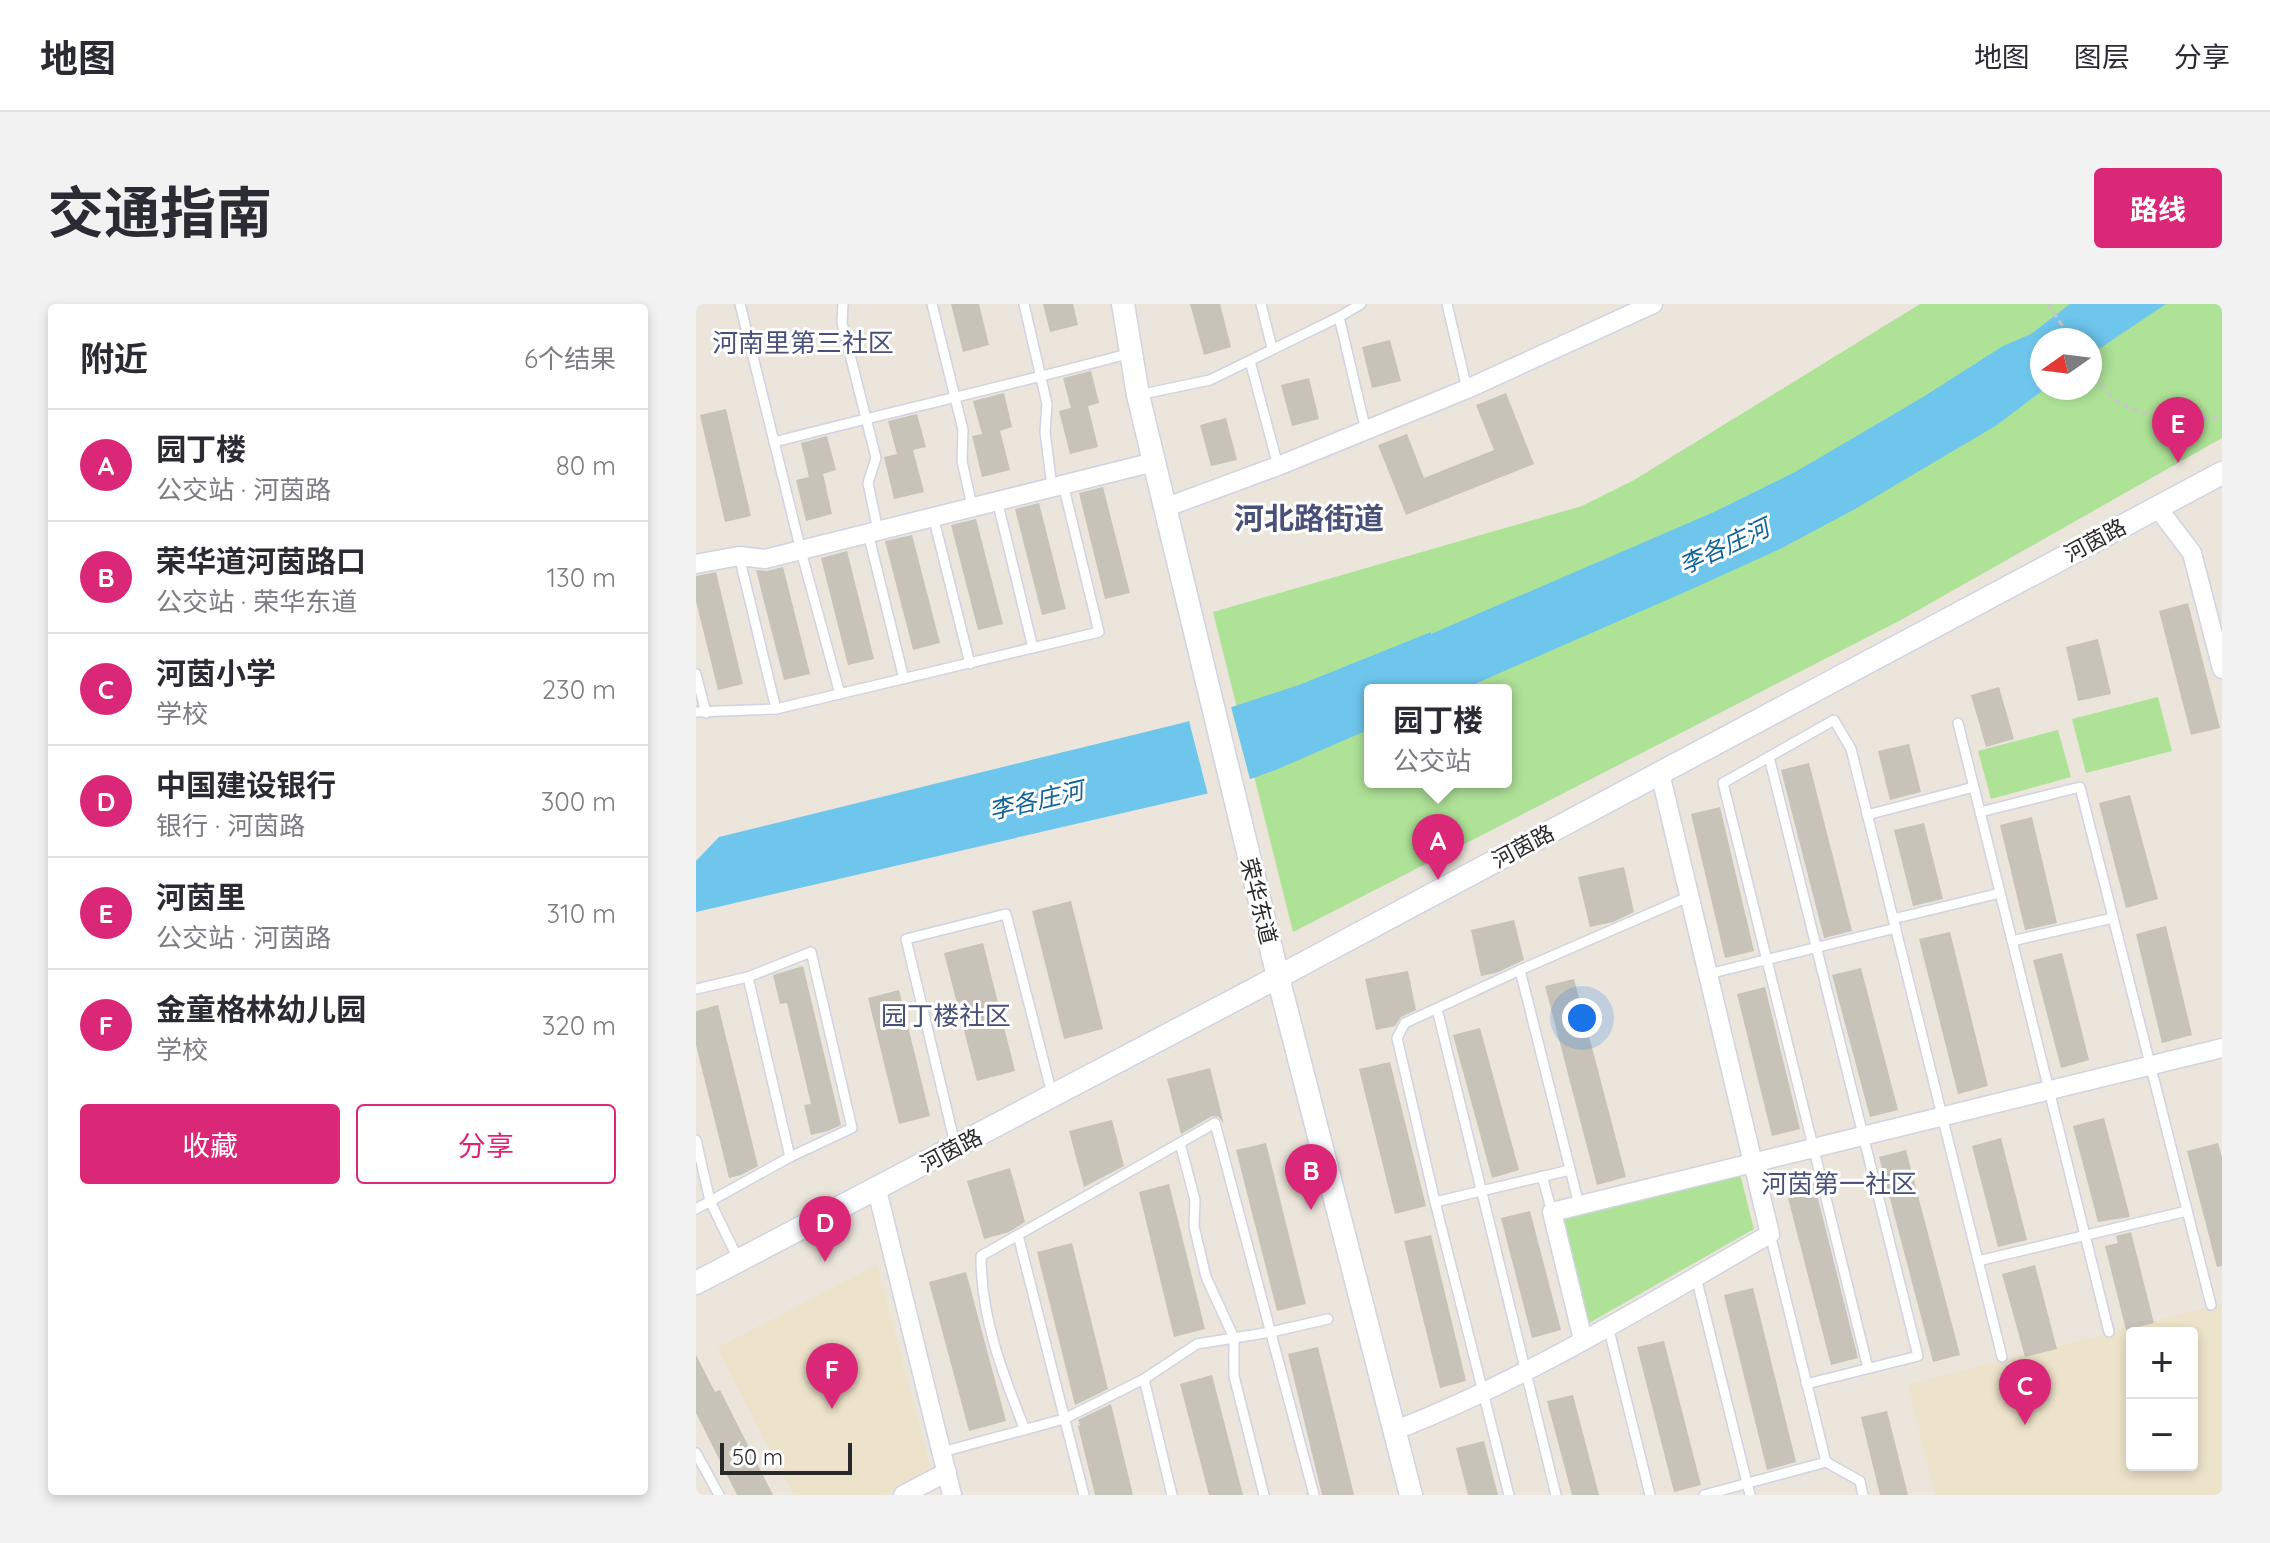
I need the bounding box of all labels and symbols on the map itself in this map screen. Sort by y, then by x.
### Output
district label: 河南里第三社区 [712,326,894,359]
north arrow [2030,328,2102,400]
pin: E [2152,397,2204,463]
district label: 河北路街道 [1234,499,1384,537]
water label: 李各庄河 [1674,510,1777,580]
street label: 河茵路 [2059,512,2131,568]
water label: 李各庄河 [986,774,1090,825]
pin: A [1412,814,1464,880]
street label: 河茵路 [1487,818,1559,874]
street label: 荣华东道 [1235,855,1283,947]
your location [1562,998,1602,1038]
district label: 园丁楼社区 [881,999,1011,1032]
street label: 河茵路 [915,1122,987,1178]
pin: B [1285,1144,1337,1210]
district label: 河茵第一社区 [1761,1167,1917,1200]
pin: D [799,1196,851,1262]
pin: F [806,1343,858,1409]
pin: C [1999,1359,2051,1425]
scale bar [720,1439,852,1475]

